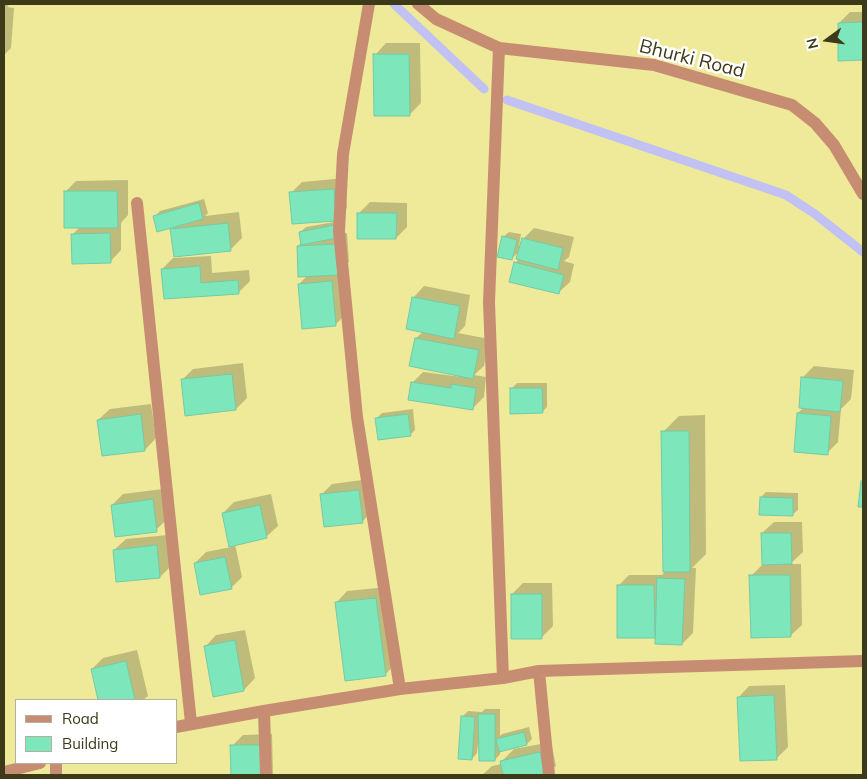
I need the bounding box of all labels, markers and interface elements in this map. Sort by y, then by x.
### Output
north arrow [802,15,852,65]
street label: Bhurki Road [637,35,747,83]
text: N [802,36,822,51]
legend [15,699,178,764]
text: Road [62,709,99,728]
text: Building [62,734,118,753]

